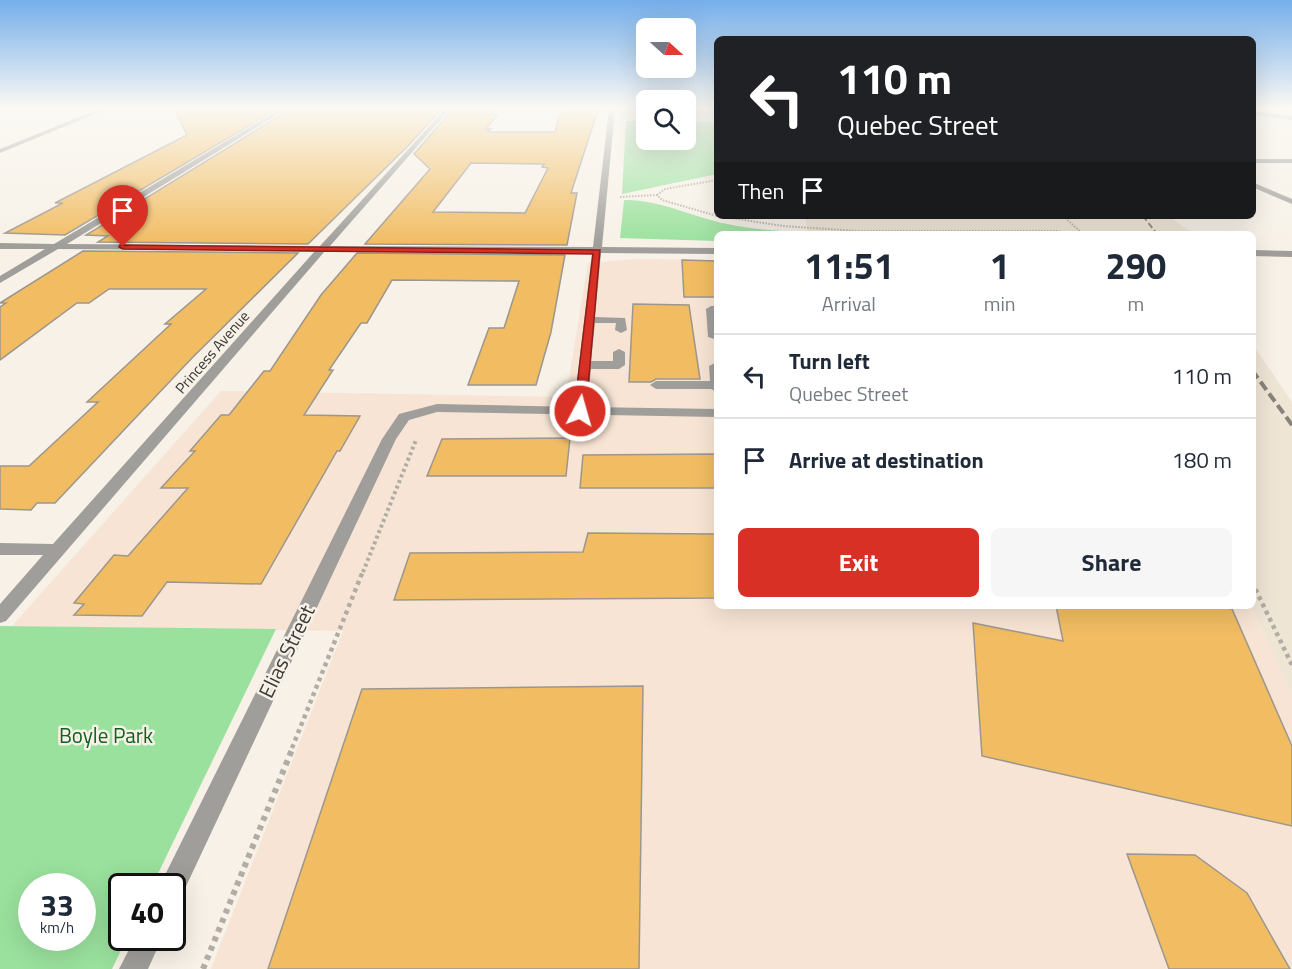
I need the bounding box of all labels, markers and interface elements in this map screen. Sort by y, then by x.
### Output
north arrow [636,18,696,78]
map controls [636,18,696,150]
text: 110 m [837,46,952,110]
icon: left [738,60,816,138]
button: search [636,90,696,150]
text: Quebec Street [837,104,998,145]
text: Then [738,174,784,208]
icon: arrive [796,174,829,207]
pin [97,185,148,247]
icon: arrive [106,194,139,227]
text: 11:51 [804,238,894,293]
text: 1 [990,238,1010,293]
text: 290 [1106,238,1166,293]
text: Arrival [822,288,876,319]
text: min [984,288,1016,319]
text: m [1127,288,1144,319]
street label: Princess Avenue [169,305,255,399]
text: Turn left [789,344,870,378]
text: 110 m [1172,359,1232,393]
icon: left [738,360,771,393]
text: Quebec Street [789,378,908,409]
position arrow [548,379,612,443]
text: Arrive at destination [789,443,984,477]
text: 180 m [1172,443,1232,477]
icon: arrive [738,444,771,477]
button: Exit [738,528,979,597]
button: Share [991,528,1232,597]
street label: Elias Street [250,598,323,703]
park label: Boyle Park [59,719,153,751]
speed limit sign: 40 [108,873,186,951]
text: 33 [40,882,74,928]
text: km/h [40,916,74,939]

